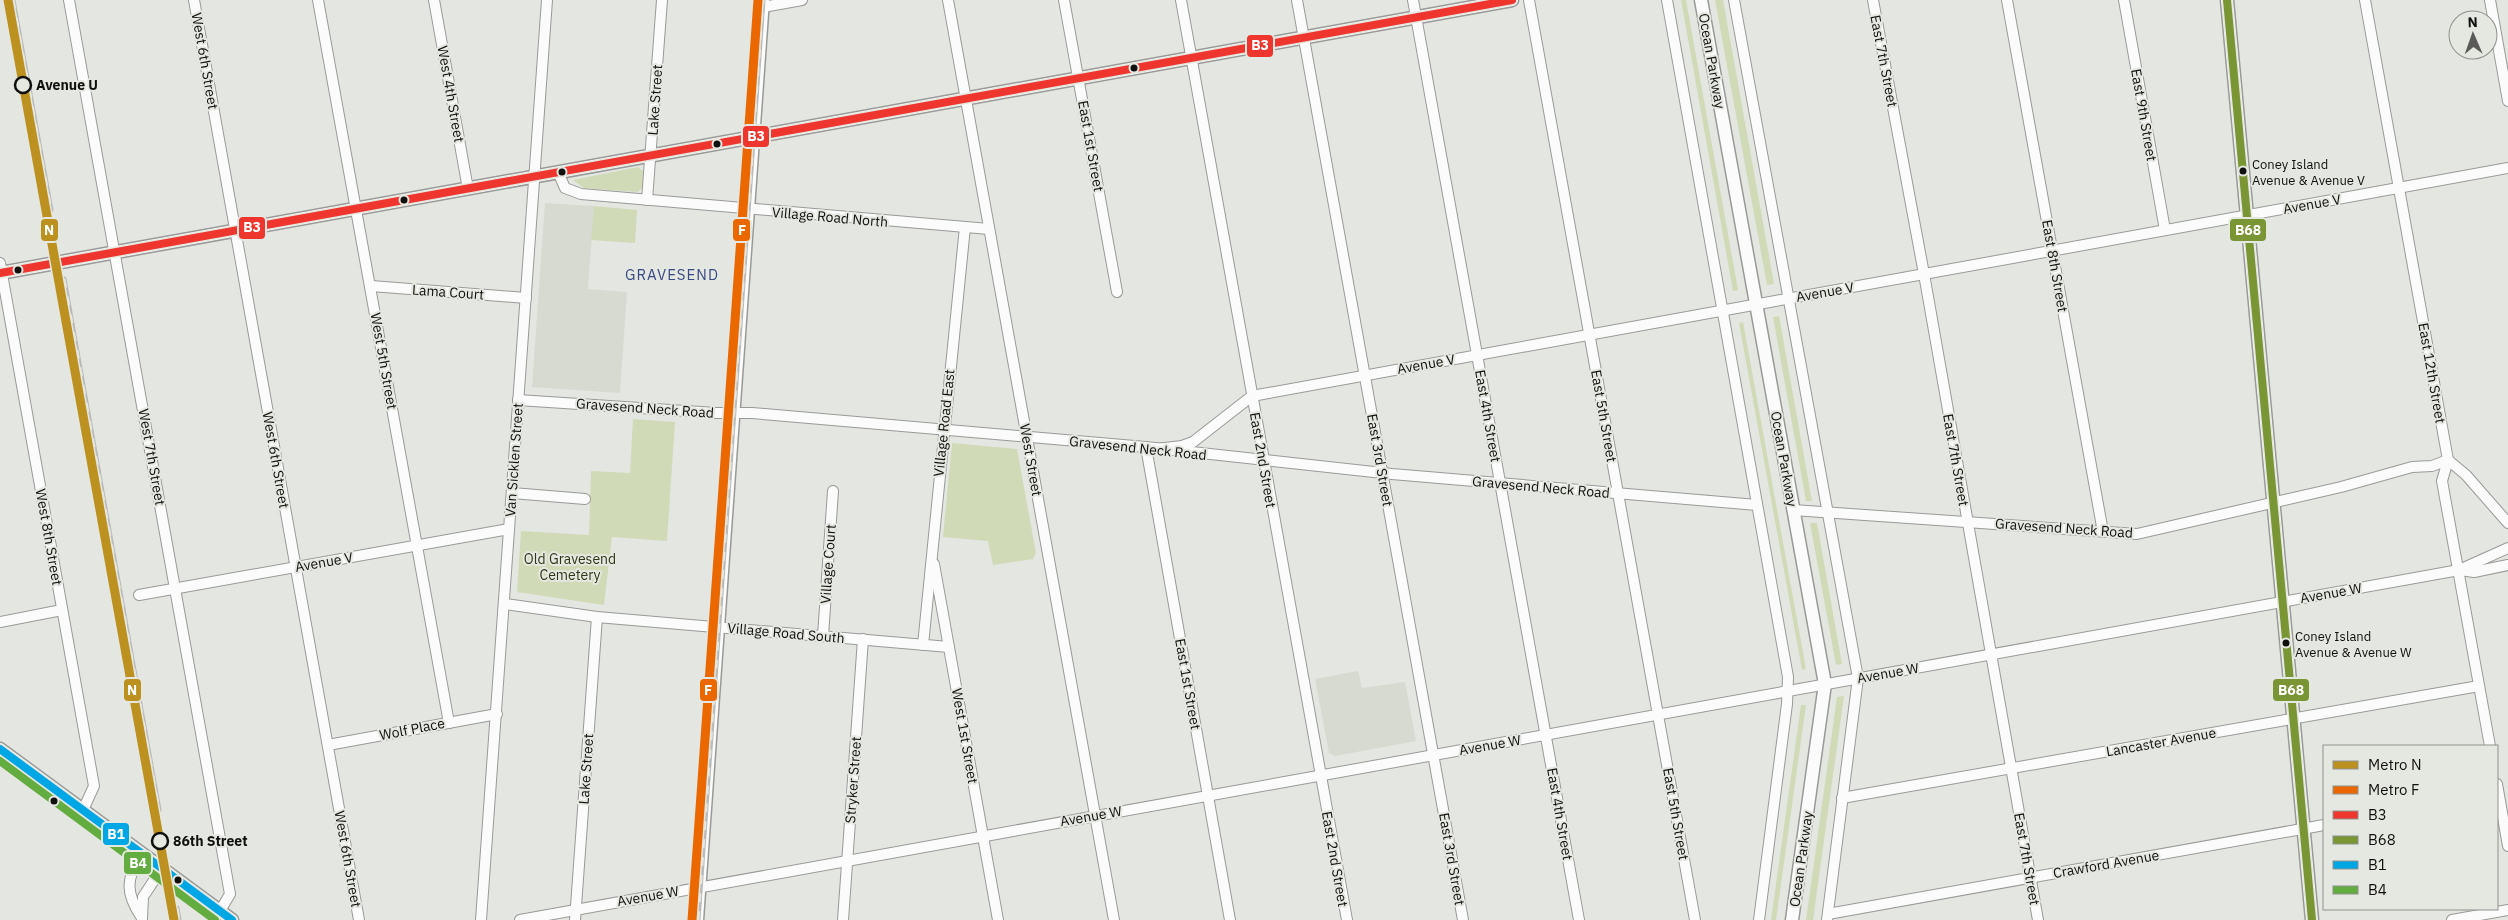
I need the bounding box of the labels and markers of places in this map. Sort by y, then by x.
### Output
unlabelled marker [1129,63,1139,73]
marker: Avenue U [14,76,32,94]
place label: Avenue U [36,76,98,94]
unlabelled marker [712,139,722,149]
place label: Coney Island Avenue & Avenue V [2252,156,2365,189]
marker: Coney Island Avenue & Avenue V [2238,166,2248,176]
unlabelled marker [557,167,567,177]
unlabelled marker [399,195,409,205]
unlabelled marker [13,265,23,275]
place label: Coney Island Avenue & Avenue W [2295,628,2412,661]
marker: Coney Island Avenue & Avenue W [2281,638,2291,648]
unlabelled marker [49,796,59,806]
marker: 86th Street [151,832,169,850]
place label: 86th Street [173,832,248,850]
unlabelled marker [173,875,183,885]

